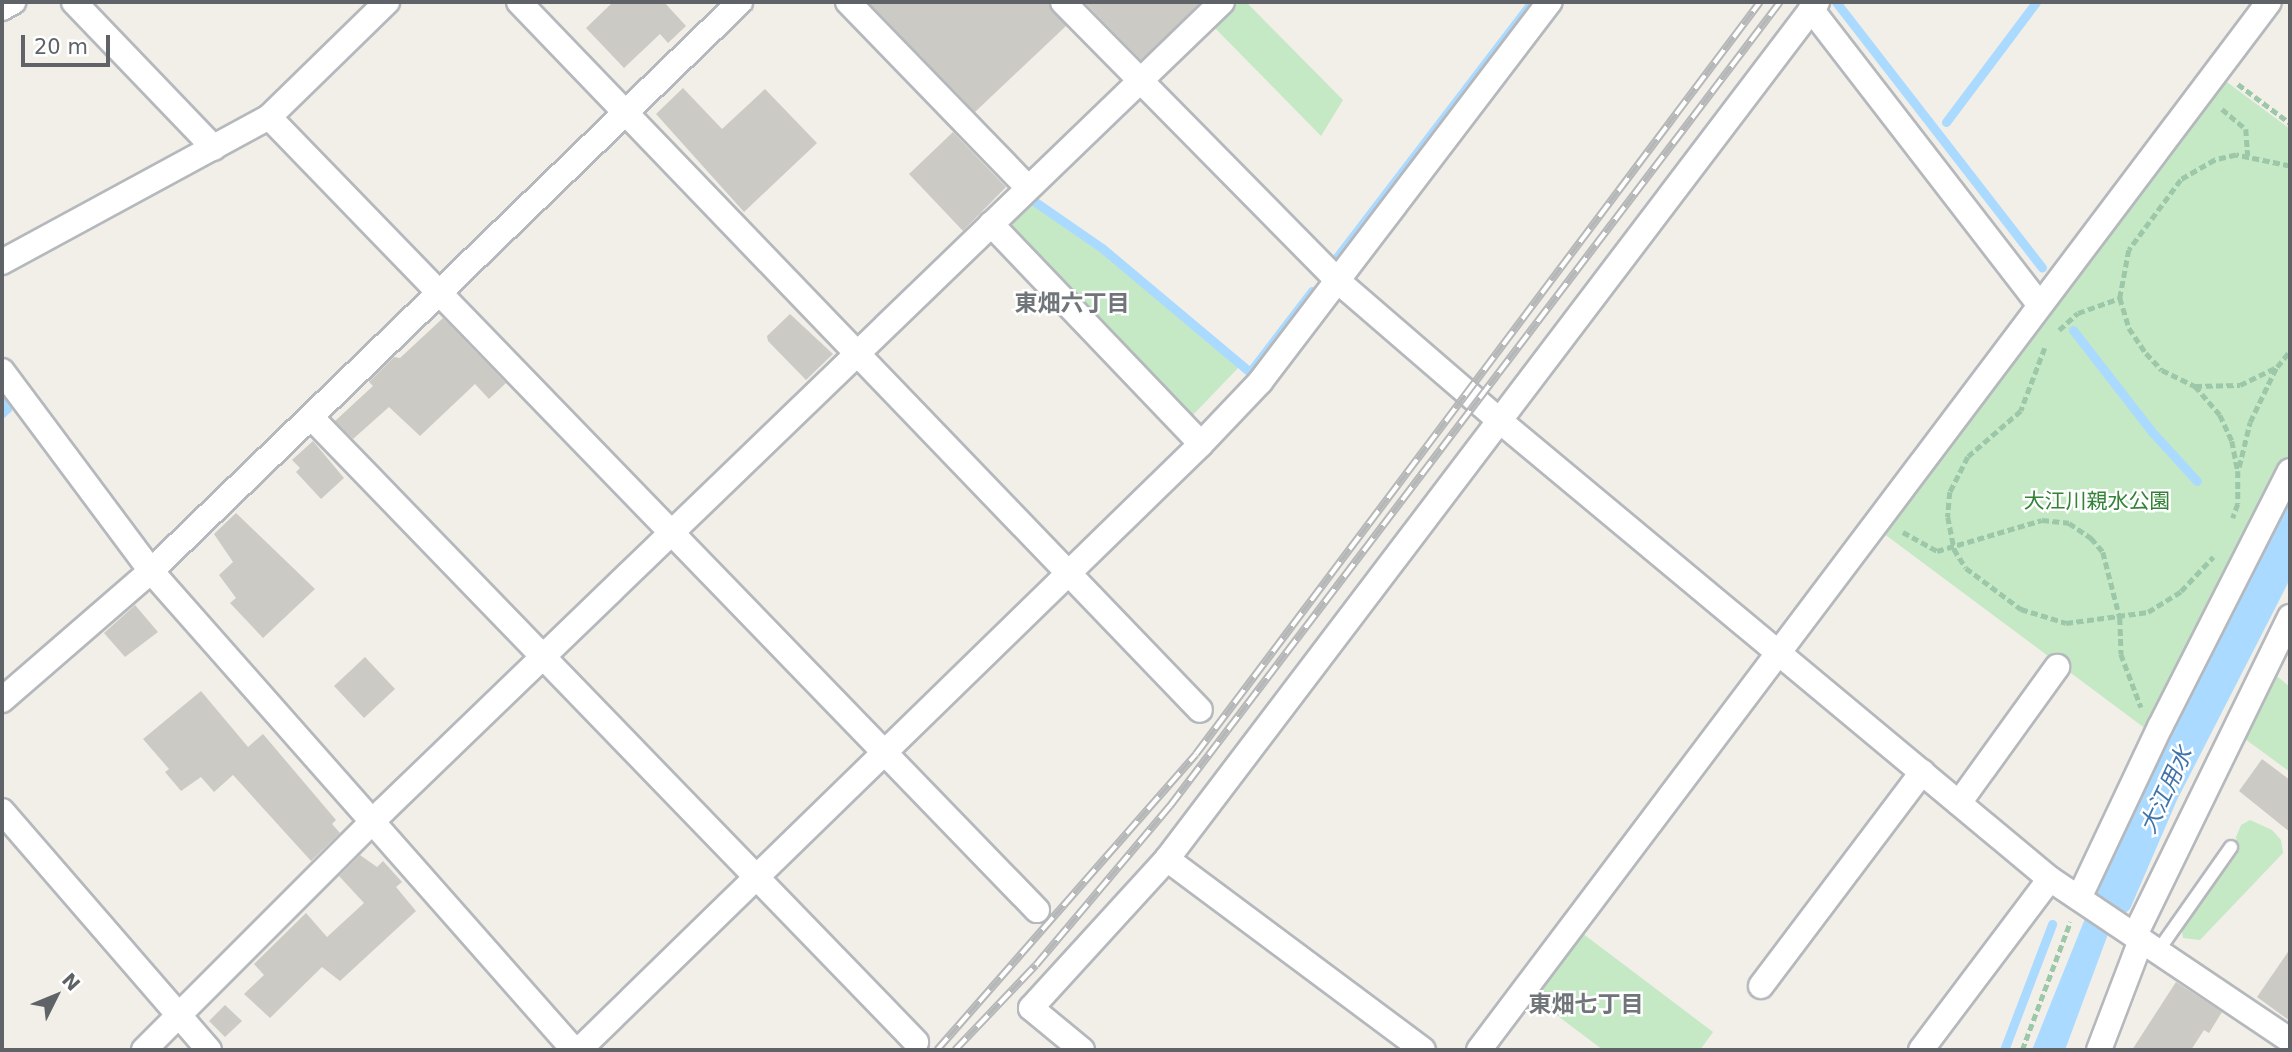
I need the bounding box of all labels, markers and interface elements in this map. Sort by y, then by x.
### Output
scale bar [24,21,114,65]
text: 20 m [34,35,88,59]
district label: 東畑六丁目 [1015,289,1129,317]
park label: 大江川親水公園 [2024,488,2170,514]
water label: 大江用水 [2134,742,2198,838]
north arrow [21,961,91,1031]
text: N [58,968,85,995]
district label: 東畑七丁目 [1529,990,1643,1018]

